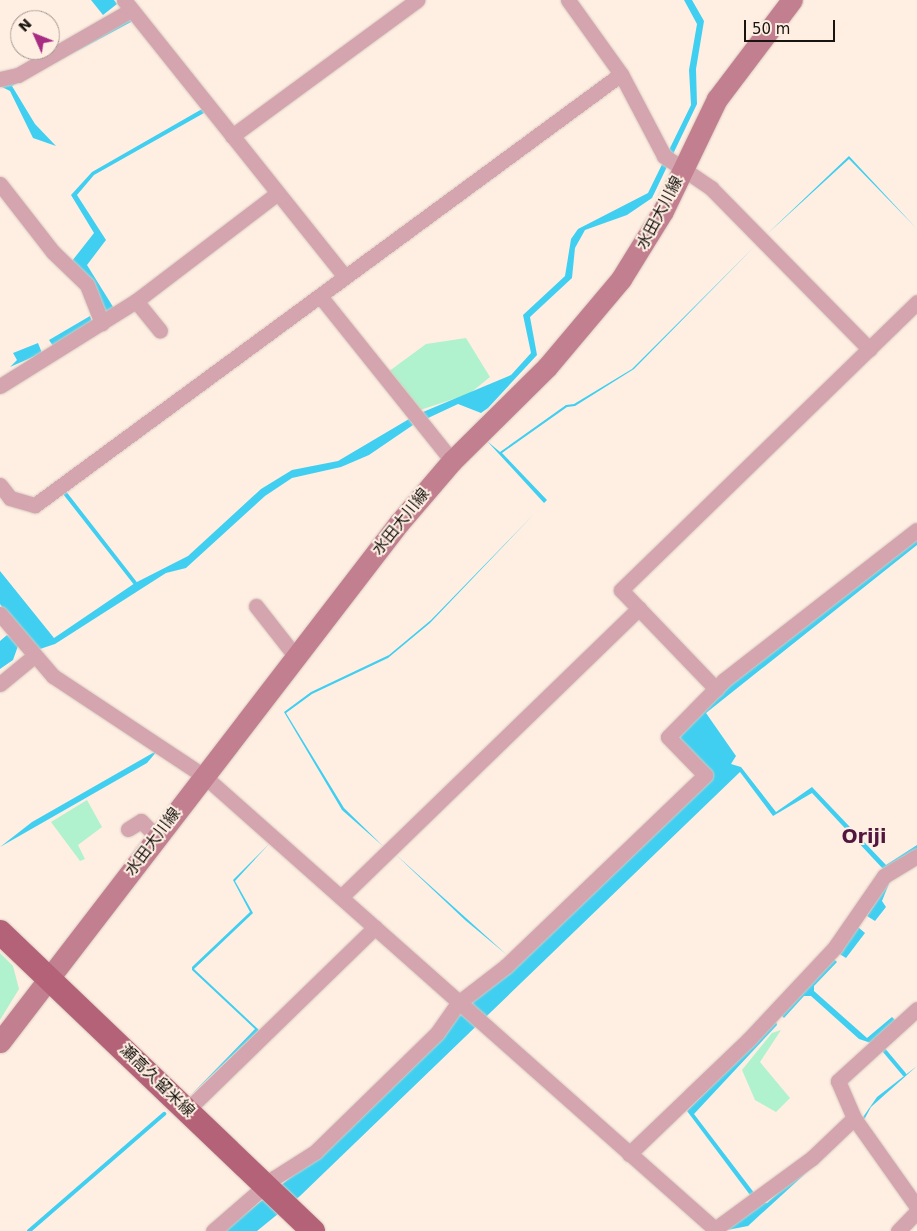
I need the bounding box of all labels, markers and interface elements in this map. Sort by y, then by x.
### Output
north arrow [10,10,60,60]
scale bar [747,10,838,42]
text: N [15,16,35,35]
text: 50 m [752,20,790,38]
street label: 水田大川線 [633,173,687,253]
street label: 水田大川線 [368,485,434,559]
street label: 水田大川線 [121,804,185,880]
district label: Oriji [841,826,887,848]
street label: 瀬高久留米線 [116,1041,198,1121]

